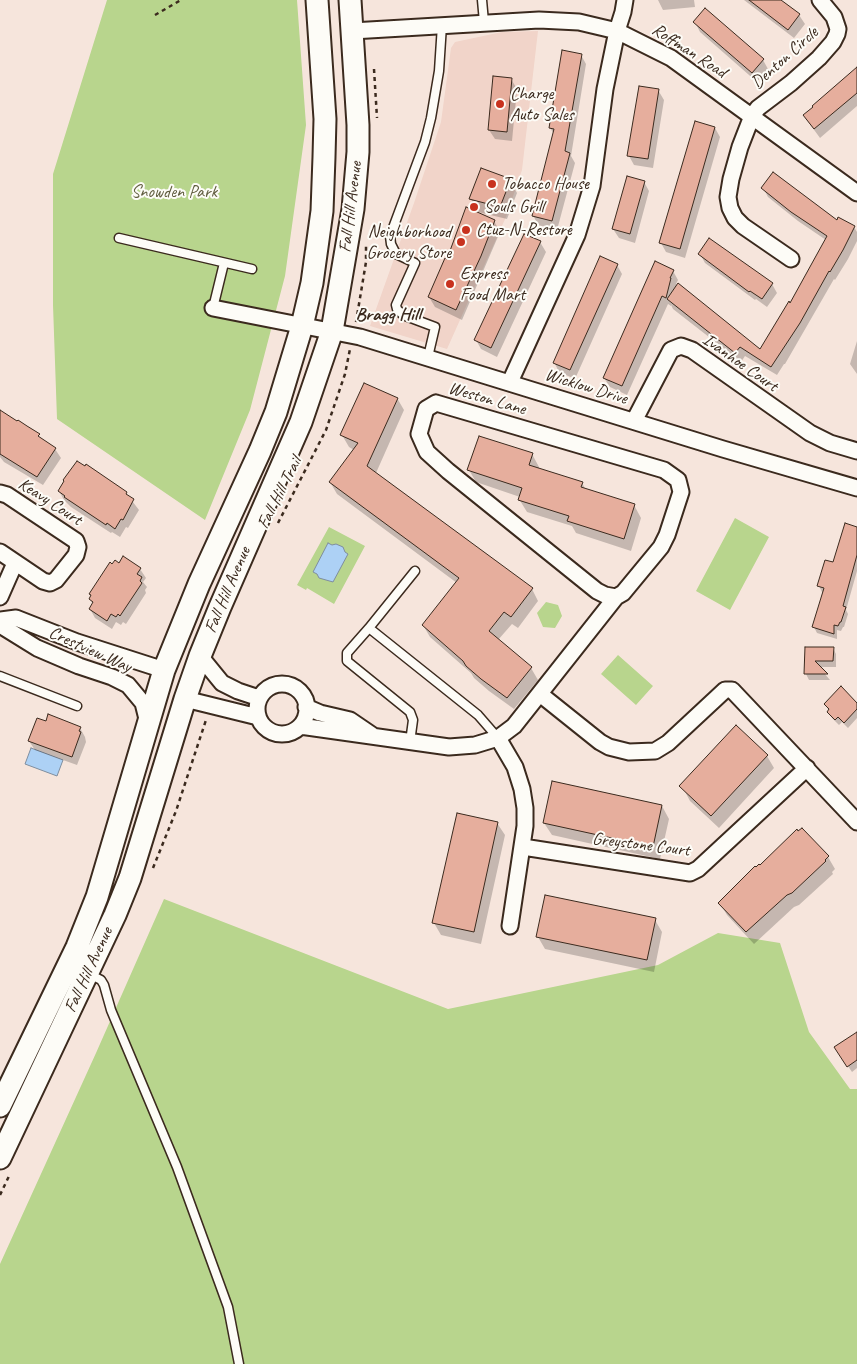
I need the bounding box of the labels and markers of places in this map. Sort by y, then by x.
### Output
place label: Charge Auto Sales [510,83,574,126]
marker: Charge Auto Sales [494,98,506,110]
place label: Tobacco House [502,173,589,195]
marker: Tobacco House [486,178,498,190]
place label: Souls Grill [484,196,544,218]
marker: Souls Grill [468,201,480,213]
place label: Ctuz-N-Restore [476,219,572,241]
place label: Neighborhood Grocery Store [367,221,451,264]
marker: Ctuz-N-Restore [460,224,472,236]
marker: Neighborhood Grocery Store [455,236,467,248]
place label: Express Food Mart [460,263,525,306]
marker: Express Food Mart [444,278,456,290]

